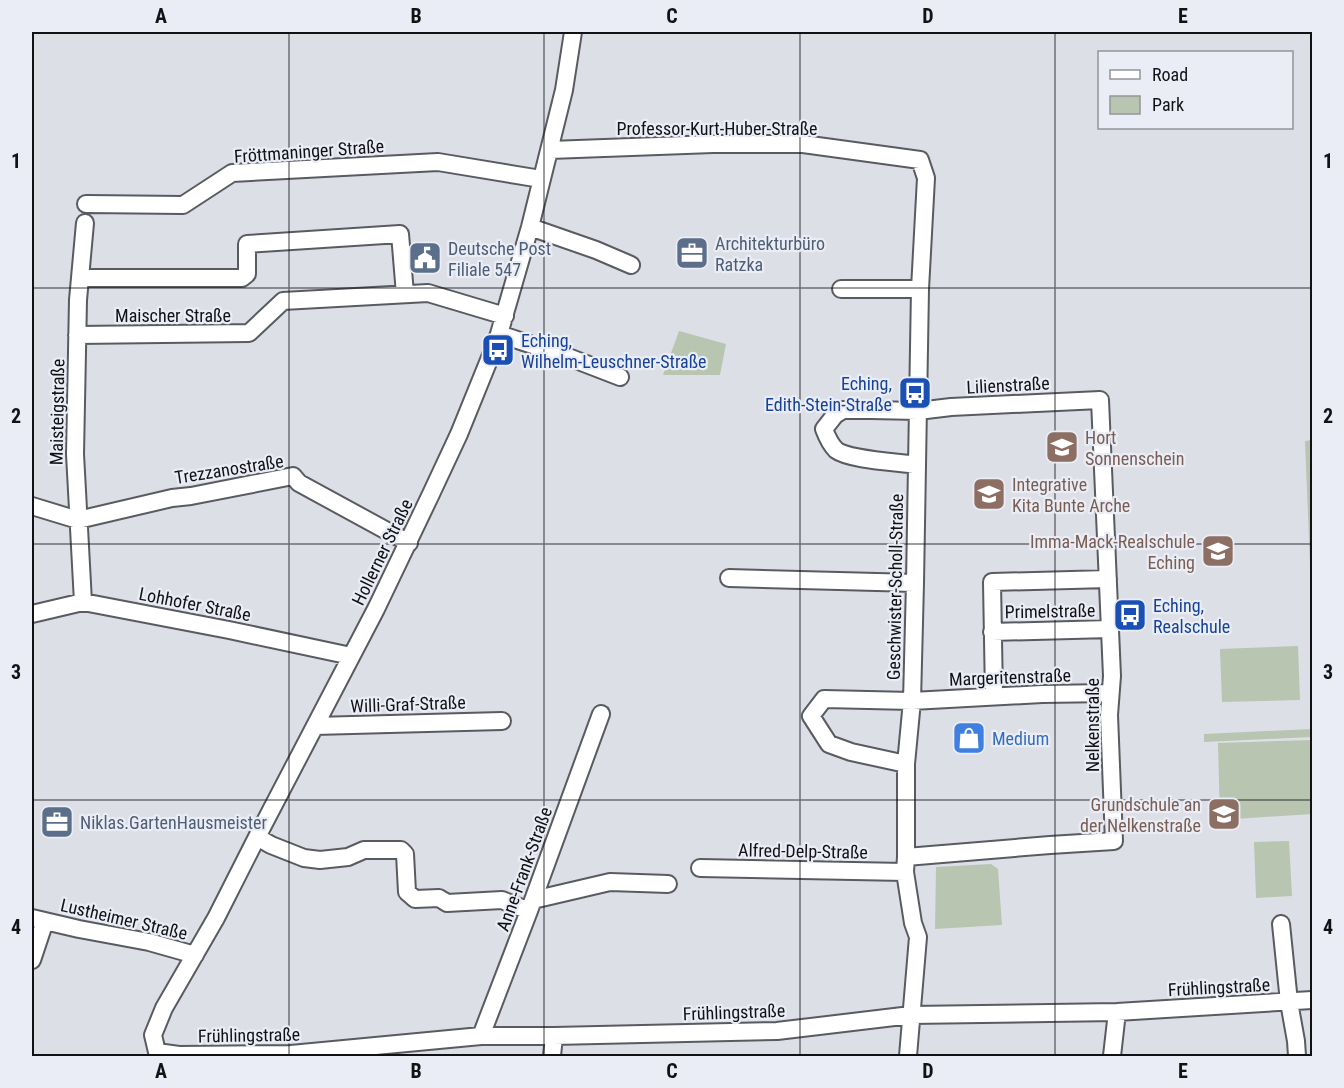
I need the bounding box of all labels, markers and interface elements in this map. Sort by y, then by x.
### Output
text: A [155,4,167,28]
text: B [410,4,422,28]
text: C [666,4,678,28]
text: D [922,4,934,28]
text: E [1178,4,1188,28]
legend [1098,51,1293,129]
text: Road [1152,64,1188,85]
text: Park [1152,94,1184,115]
street label: Professor-Kurt-Huber-Straße [616,118,818,139]
street label: Fröttmaninger Straße [233,135,385,167]
text: 1 [11,149,21,173]
text: 1 [1323,149,1333,173]
place label: Architekturbüro Ratzka [715,233,825,275]
office icon: Architekturbüro Ratzka [674,235,710,271]
place label: Deutsche Post Filiale 547 [448,238,551,280]
public building icon: Deutsche Post Filiale 547 [407,240,443,276]
street label: Maischer Straße [115,305,231,326]
place label: Eching, Wilhelm-Leuschner-Straße [521,330,707,372]
bus stop icon: Eching, Wilhelm-Leuschner-Straße [480,332,516,368]
street label: Maisteigstraße [46,359,68,465]
street label: Lilienstraße [966,372,1050,398]
place label: Eching, Edith-Stein-Straße [765,373,892,415]
bus stop icon: Eching, Edith-Stein-Straße [897,375,933,411]
text: 2 [11,404,21,428]
text: 2 [1323,404,1333,428]
place label: Hort Sonnenschein [1085,427,1184,469]
school or university icon: Hort Sonnenschein [1044,429,1080,465]
street label: Trezzanostraße [173,450,285,488]
place label: Integrative Kita Bunte Arche [1012,474,1130,516]
school or university icon: Integrative Kita Bunte Arche [971,476,1007,512]
street label: Geschwister-Scholl-Straße [883,494,907,680]
street label: Hollerner Straße [347,496,417,608]
place label: Imma-Mack-Realschule Eching [1030,531,1195,573]
school or university icon: Imma-Mack-Realschule Eching [1200,533,1236,569]
street label: Lohhofer Straße [137,583,253,625]
place label: Eching, Realschule [1153,595,1230,637]
bus stop icon: Eching, Realschule [1112,597,1148,633]
street label: Primelstraße [1004,600,1096,622]
text: 3 [11,660,21,684]
text: 3 [1323,660,1333,684]
street label: Margeritenstraße [949,664,1071,690]
street label: Nelkenstraße [1082,678,1103,772]
street label: Willi-Graf-Straße [350,691,466,717]
shop icon: Medium [951,720,987,756]
place label: Medium [992,728,1049,749]
place label: Grundschule an der Nelkenstraße [1080,794,1201,836]
school or university icon: Grundschule an der Nelkenstraße [1206,796,1242,832]
office icon: Niklas.GartenHausmeister [39,804,75,840]
street label: Anne-Frank-Straße [492,804,556,934]
place label: Niklas.GartenHausmeister [80,812,268,833]
street label: Alfred-Delp-Straße [738,839,868,863]
street label: Lustheimer Straße [59,894,189,944]
text: 4 [11,915,21,939]
text: 4 [1323,915,1333,939]
street label: Frühlingstraße [1167,974,1271,1000]
street label: Frühlingstraße [683,1000,785,1024]
street label: Frühlingstraße [198,1024,300,1046]
text: A [155,1059,167,1083]
text: B [410,1059,422,1083]
text: C [666,1059,678,1083]
text: D [922,1059,934,1083]
text: E [1178,1059,1188,1083]

